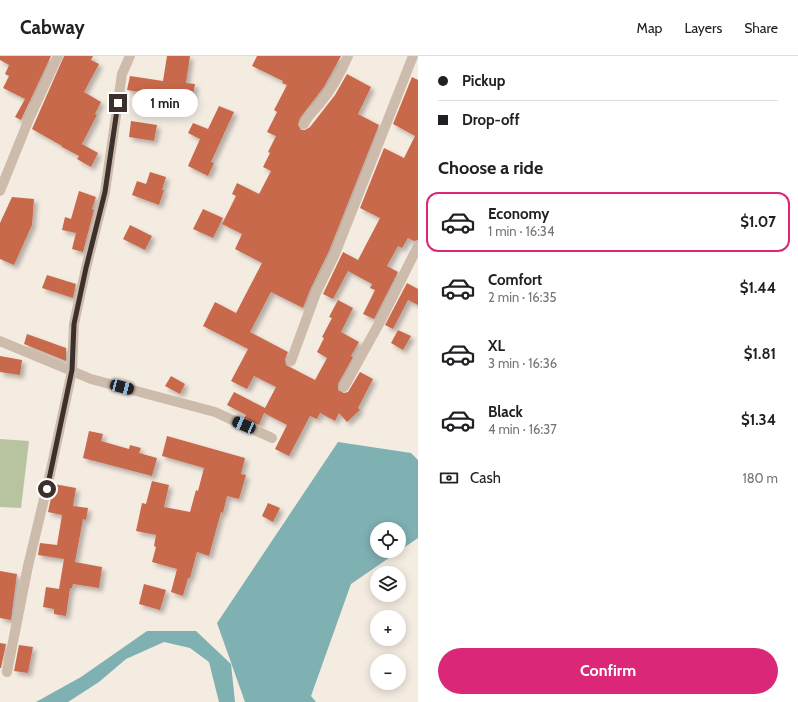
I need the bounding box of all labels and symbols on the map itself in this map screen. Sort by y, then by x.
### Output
callout: 1 min [132,89,198,117]
route end [109,94,127,112]
car [109,378,135,396]
car [231,415,257,435]
route start [38,480,56,498]

